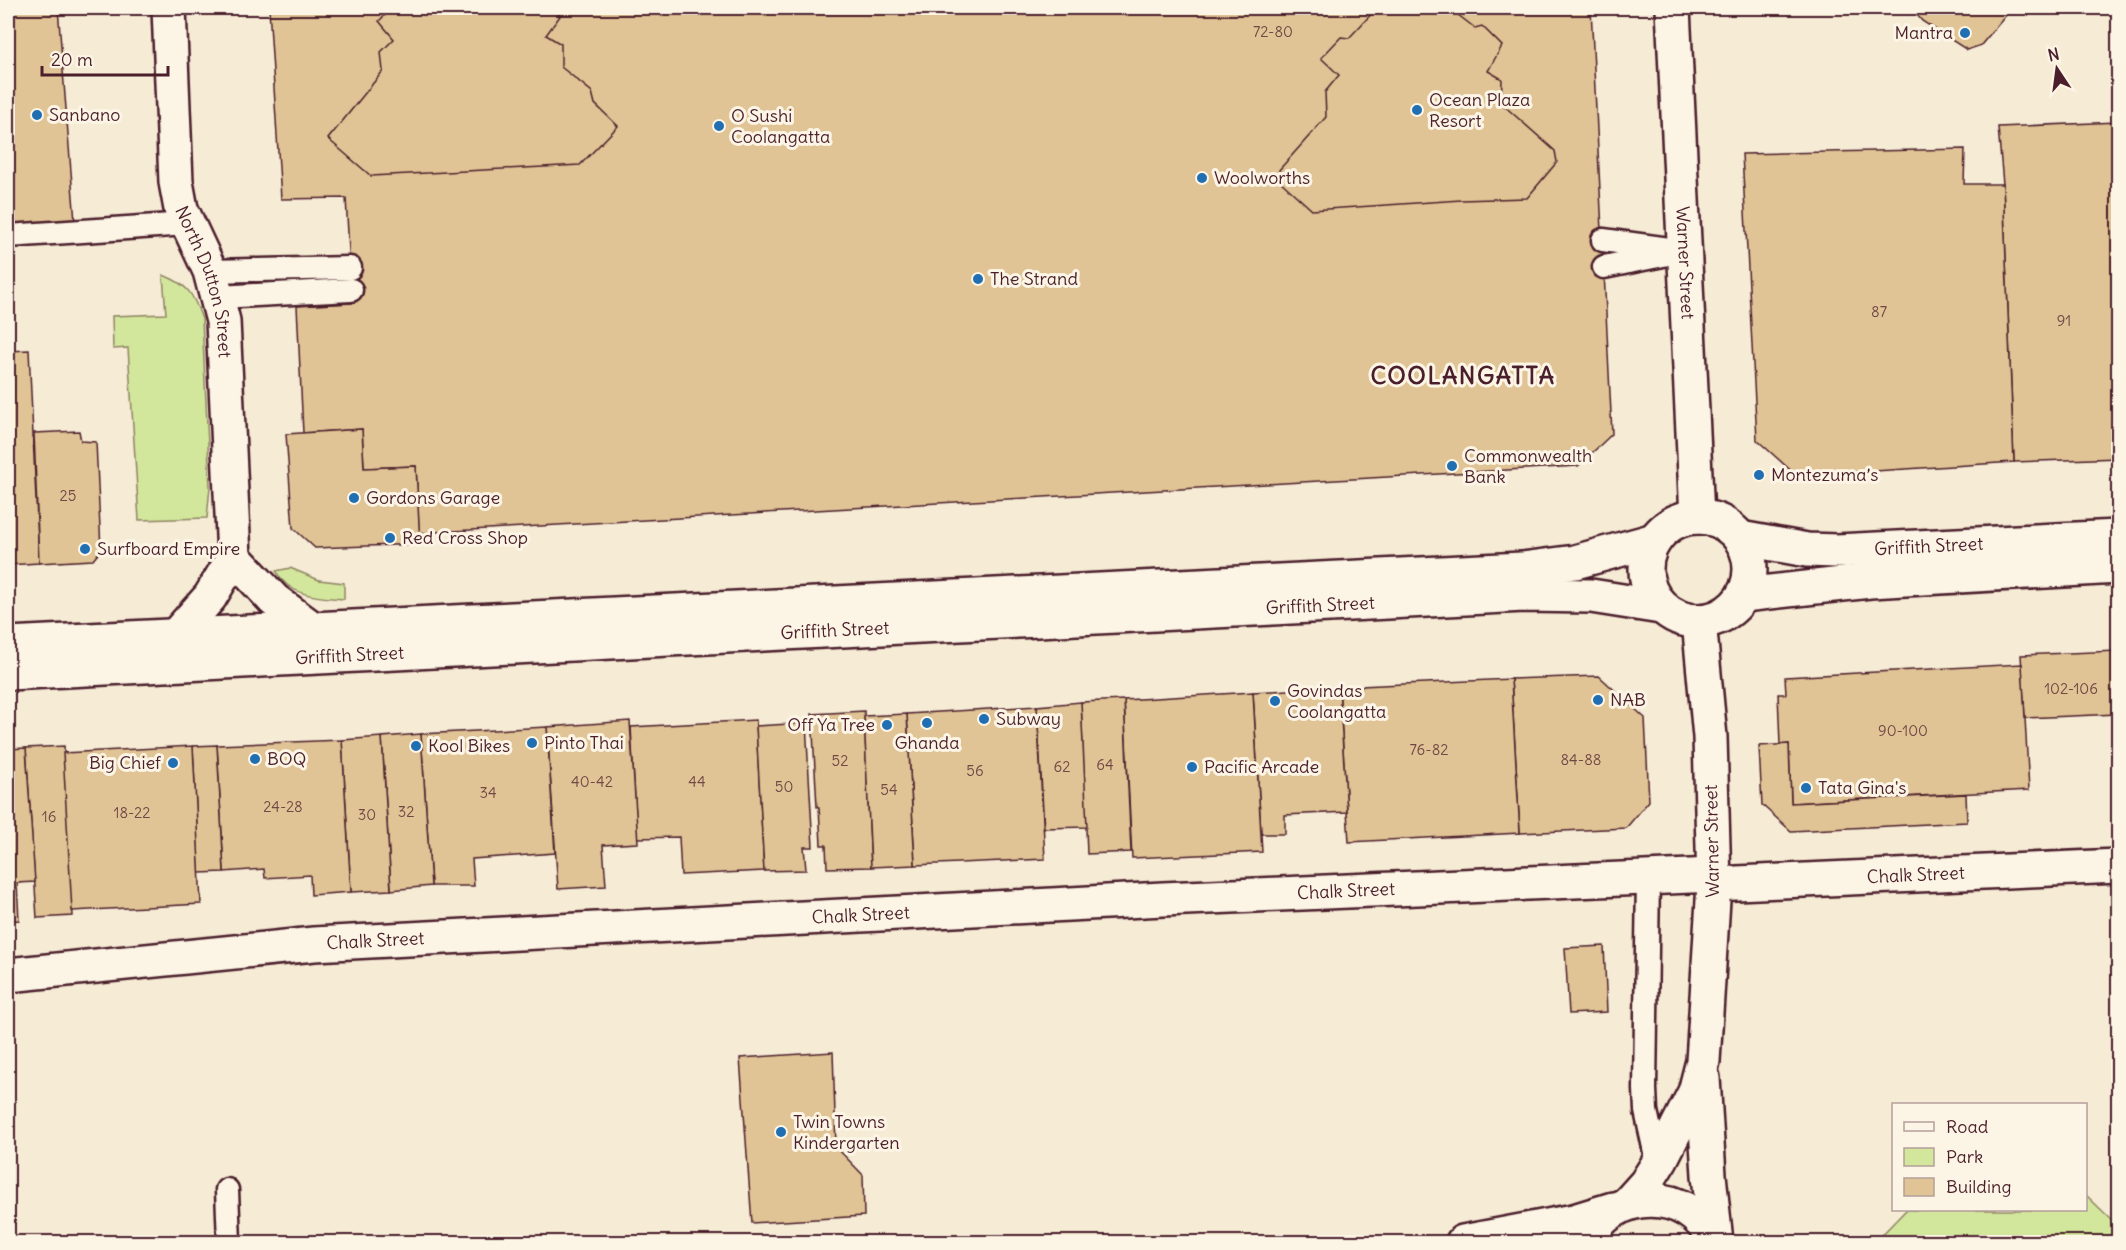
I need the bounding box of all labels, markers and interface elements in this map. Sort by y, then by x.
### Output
place label: Mantra [1895,21,1953,44]
house number: 72-80 [1253,22,1293,41]
marker: Mantra [1958,26,1972,40]
scale bar [42,39,168,77]
north arrow [2027,39,2087,99]
text: N [2046,43,2061,65]
text: 20 m [51,48,93,71]
place label: Ocean Plaza Resort [1429,88,1530,132]
place label: Sanbano [49,103,120,126]
marker: Ocean Plaza Resort [1410,103,1424,117]
place label: O Sushi Coolangatta [731,104,830,148]
marker: Sanbano [30,108,44,122]
marker: O Sushi Coolangatta [712,119,726,133]
place label: Woolworths [1214,166,1310,189]
marker: Woolworths [1195,171,1209,185]
street label: North Dutton Street [170,202,237,358]
street label: Warner Street [1671,206,1700,320]
place label: The Strand [990,267,1078,290]
marker: The Strand [971,272,985,286]
house number: 87 [1871,302,1887,321]
house number: 91 [2057,311,2071,330]
district label: COOLANGATTA [1370,360,1556,390]
place label: Commonwealth Bank [1464,444,1592,488]
marker: Commonwealth Bank [1445,459,1459,473]
place label: Montezuma’s [1771,463,1878,486]
marker: Montezuma’s [1752,468,1766,482]
house number: 25 [60,486,76,505]
place label: Gordons Garage [366,486,500,509]
marker: Gordons Garage [347,491,361,505]
place label: Red Cross Shop [402,526,528,549]
marker: Red Cross Shop [383,531,397,545]
street label: Griffith Street [1874,532,1984,560]
place label: Surfboard Empire [97,537,240,560]
marker: Surfboard Empire [78,542,92,556]
street label: Griffith Street [1265,591,1375,619]
street label: Griffith Street [780,616,890,644]
street label: Griffith Street [294,641,405,669]
place label: Govindas Coolangatta [1287,679,1386,723]
house number: 102-106 [2044,679,2098,698]
place label: NAB [1610,688,1646,711]
marker: NAB [1591,693,1605,707]
marker: Govindas Coolangatta [1268,694,1282,708]
place label: Subway [996,707,1061,730]
marker: Subway [977,712,991,726]
place label: Off Ya Tree [787,713,875,736]
marker: Ghanda [920,716,934,730]
marker: Off Ya Tree [880,718,894,732]
house number: 90-100 [1878,721,1928,740]
place label: Pinto Thai [544,731,624,754]
place label: Ghanda [895,731,959,754]
place label: Kool Bikes [428,734,510,757]
marker: Pinto Thai [525,736,539,750]
marker: Kool Bikes [409,739,423,753]
house number: 76-82 [1409,740,1449,759]
place label: BOQ [267,747,306,770]
house number: 84-88 [1560,750,1602,769]
place label: Big Chief [89,751,162,774]
house number: 52 [832,751,848,770]
marker: BOQ [248,752,262,766]
house number: 64 [1096,755,1114,774]
place label: Pacific Arcade [1204,755,1319,778]
marker: Big Chief [166,756,180,770]
house number: 62 [1054,757,1070,776]
marker: Pacific Arcade [1185,760,1199,774]
house number: 56 [966,761,984,780]
house number: 40-42 [571,772,613,791]
house number: 44 [688,772,706,791]
place label: Tata Gina's [1818,776,1907,799]
house number: 50 [775,777,793,796]
house number: 54 [880,780,898,799]
marker: Tata Gina's [1799,781,1813,795]
house number: 34 [479,783,497,802]
street label: Warner Street [1699,784,1724,898]
house number: 24-28 [263,797,303,816]
house number: 32 [398,802,414,821]
house number: 18-22 [113,803,151,822]
house number: 30 [358,805,376,824]
house number: 16 [42,807,56,826]
street label: Chalk Street [1866,861,1965,888]
street label: Chalk Street [1297,877,1396,904]
street label: Chalk Street [811,900,910,929]
street label: Chalk Street [326,926,425,954]
legend [1892,1103,2087,1211]
place label: Twin Towns Kindergarten [793,1110,900,1154]
text: Road [1946,1115,1989,1138]
marker: Twin Towns Kindergarten [774,1125,788,1139]
text: Park [1946,1145,1983,1168]
text: Building [1946,1175,2011,1198]

